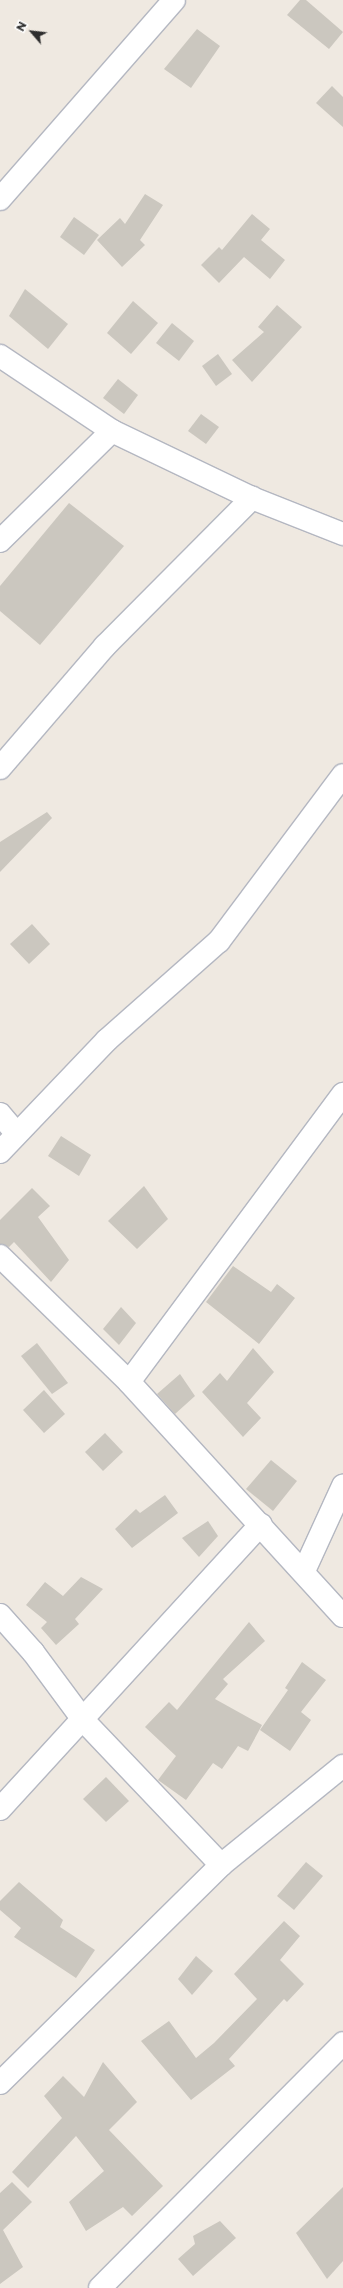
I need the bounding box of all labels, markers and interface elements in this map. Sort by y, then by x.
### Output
north arrow [12,12,52,52]
text: N [13,19,30,34]

